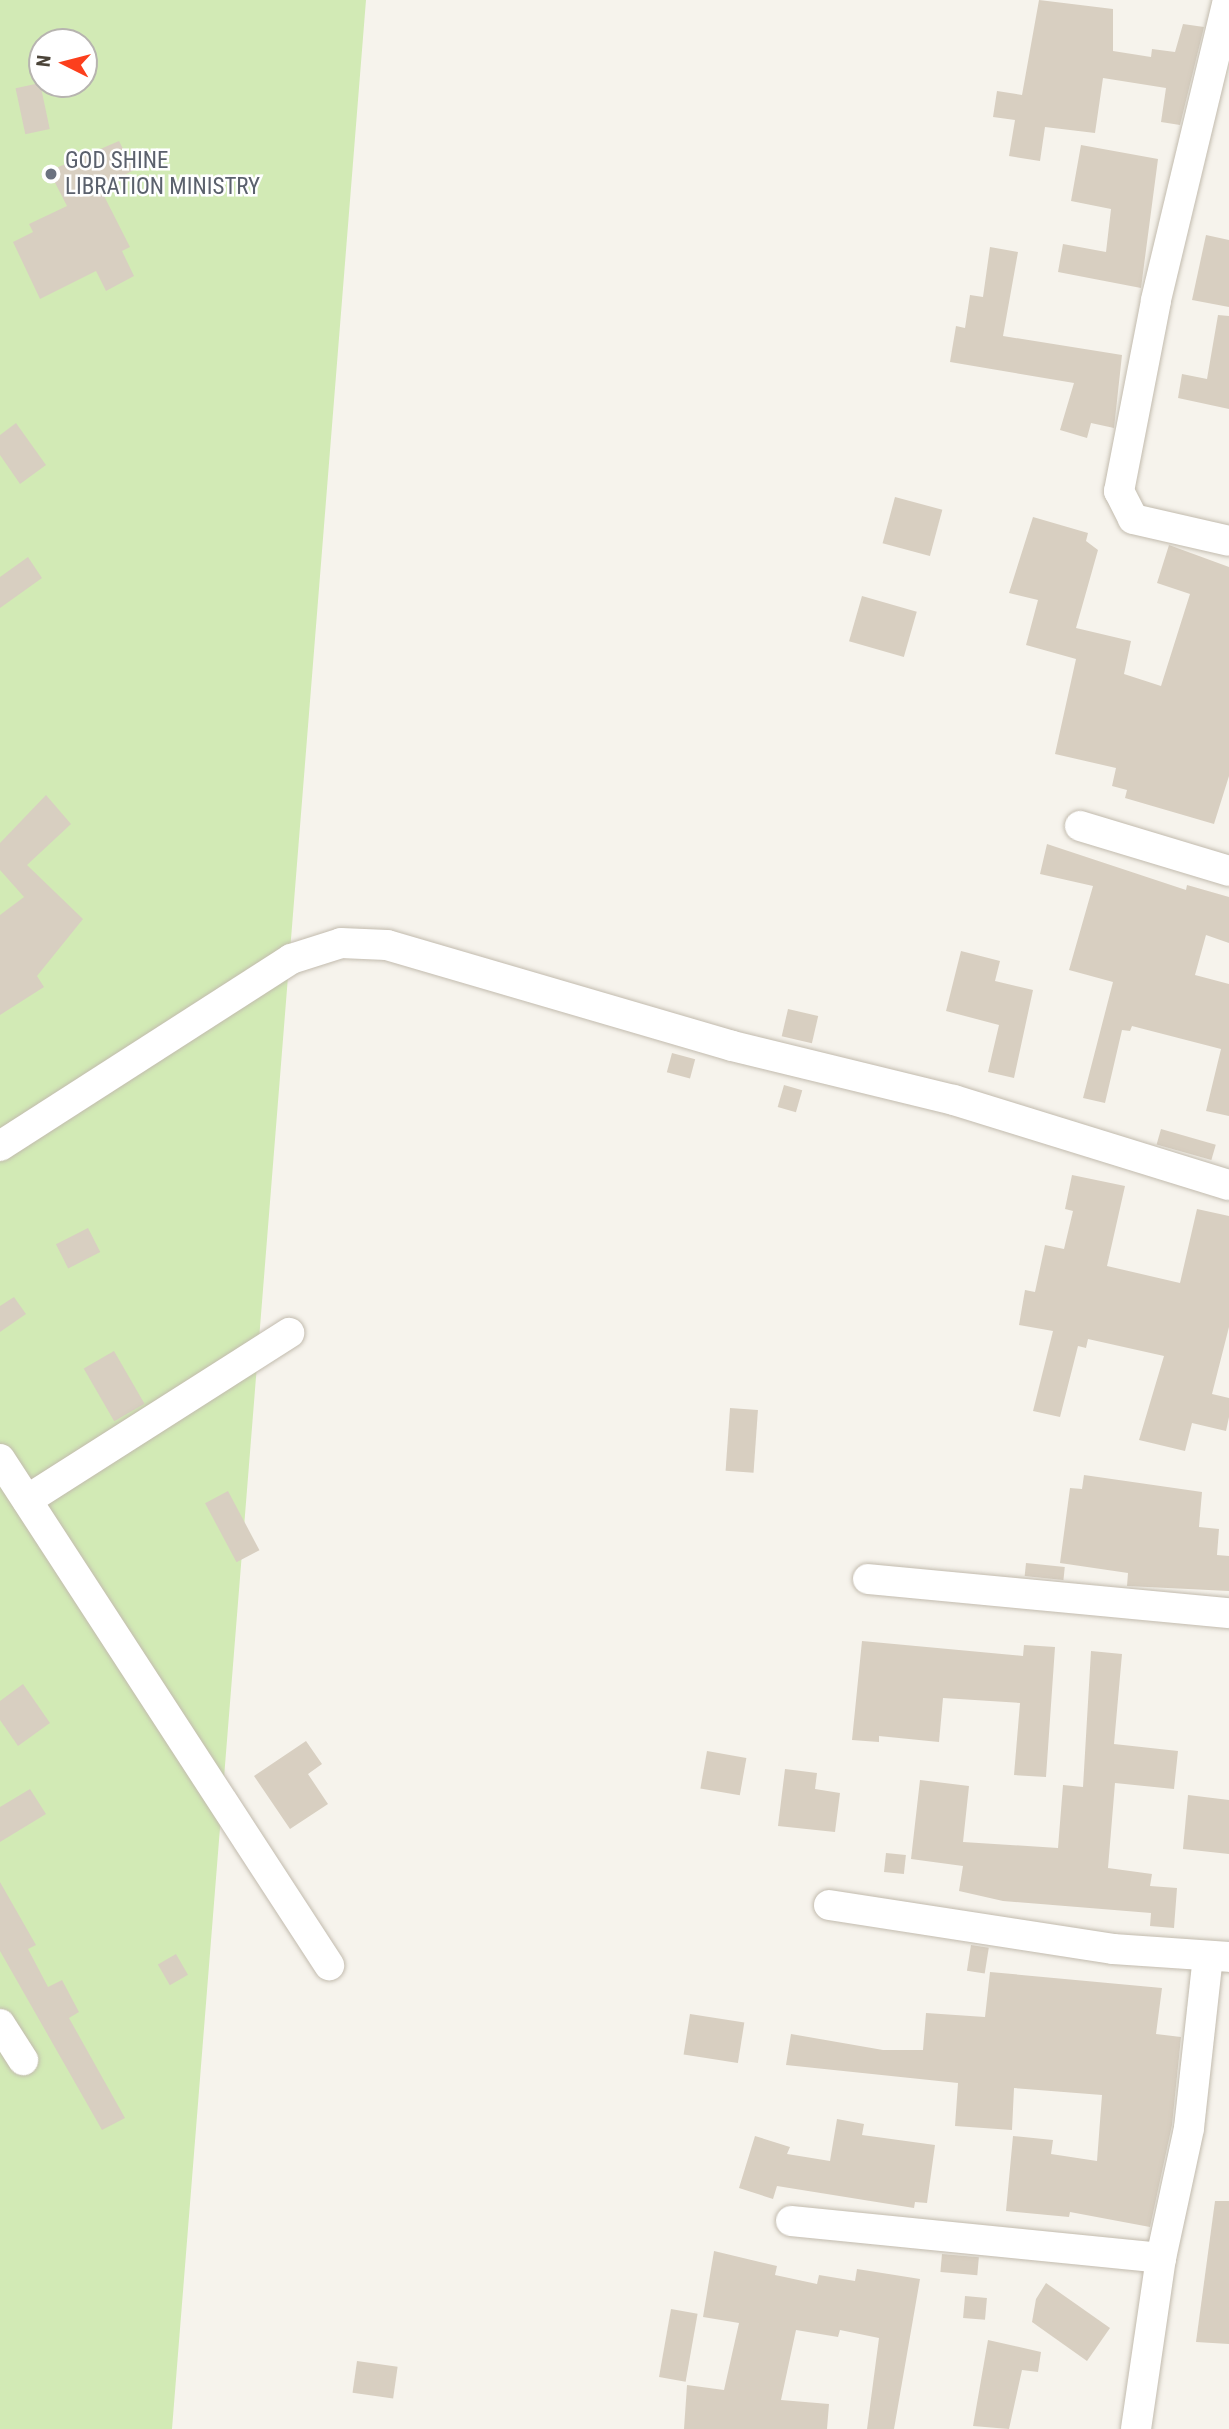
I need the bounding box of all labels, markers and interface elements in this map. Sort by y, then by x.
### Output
north arrow [28,28,98,98]
text: N [32,54,56,68]
place label: GOD SHINE LIBRATION MINISTRY [65,147,260,201]
marker: GOD SHINE LIBRATION MINISTRY [43,166,59,182]

